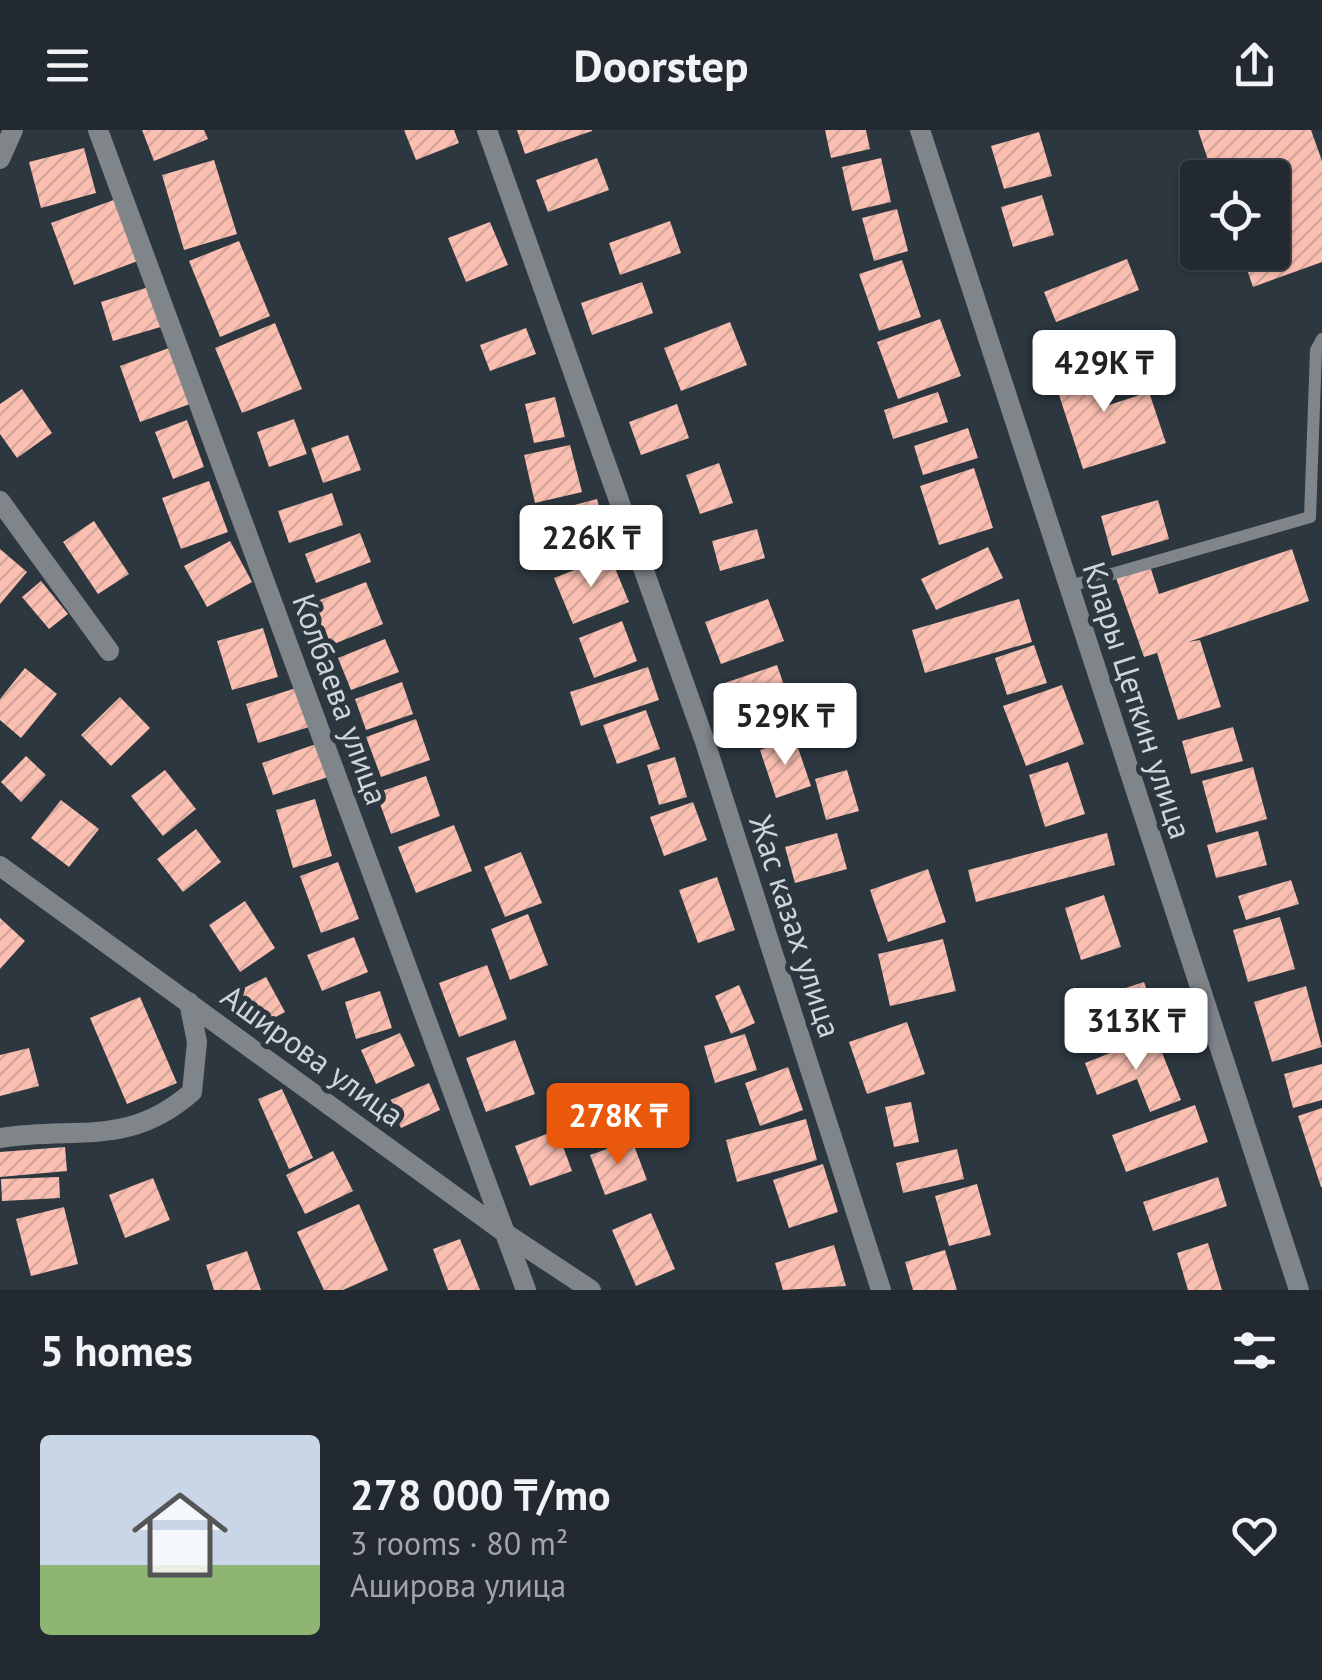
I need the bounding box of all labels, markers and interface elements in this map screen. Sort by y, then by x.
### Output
text: Doorstep [574,36,748,94]
icon: menu [40,38,95,93]
icon: share [1227,38,1282,93]
map controls [1180,160,1290,270]
button: locate [1180,160,1290,270]
pin: 429K ₸ [1023,330,1185,415]
text: 429K ₸ [1055,341,1153,383]
pin: 226K ₸ [510,505,672,590]
text: 226K ₸ [542,516,640,558]
street label: Клары Цеткин улица [1073,556,1203,844]
street label: Колбаева улица [283,588,399,810]
pin: 529K ₸ [704,683,866,768]
text: 529K ₸ [736,694,834,736]
street label: Жас казах улица [740,809,852,1043]
street label: Аширова улица [213,975,413,1135]
pin: 313K ₸ [1055,988,1217,1073]
text: 313K ₸ [1087,999,1185,1041]
pin: 278K ₸ [537,1083,699,1168]
text: 278K ₸ [569,1094,667,1136]
text: 5 homes [40,1323,193,1378]
icon: filters [1227,1323,1282,1378]
text: 278 000 ₸/mo [350,1467,611,1522]
icon: home [120,1475,240,1595]
icon: heart [1227,1508,1282,1563]
text: 3 rooms · 80 m² [350,1522,568,1564]
text: Аширова улица [350,1564,566,1606]

